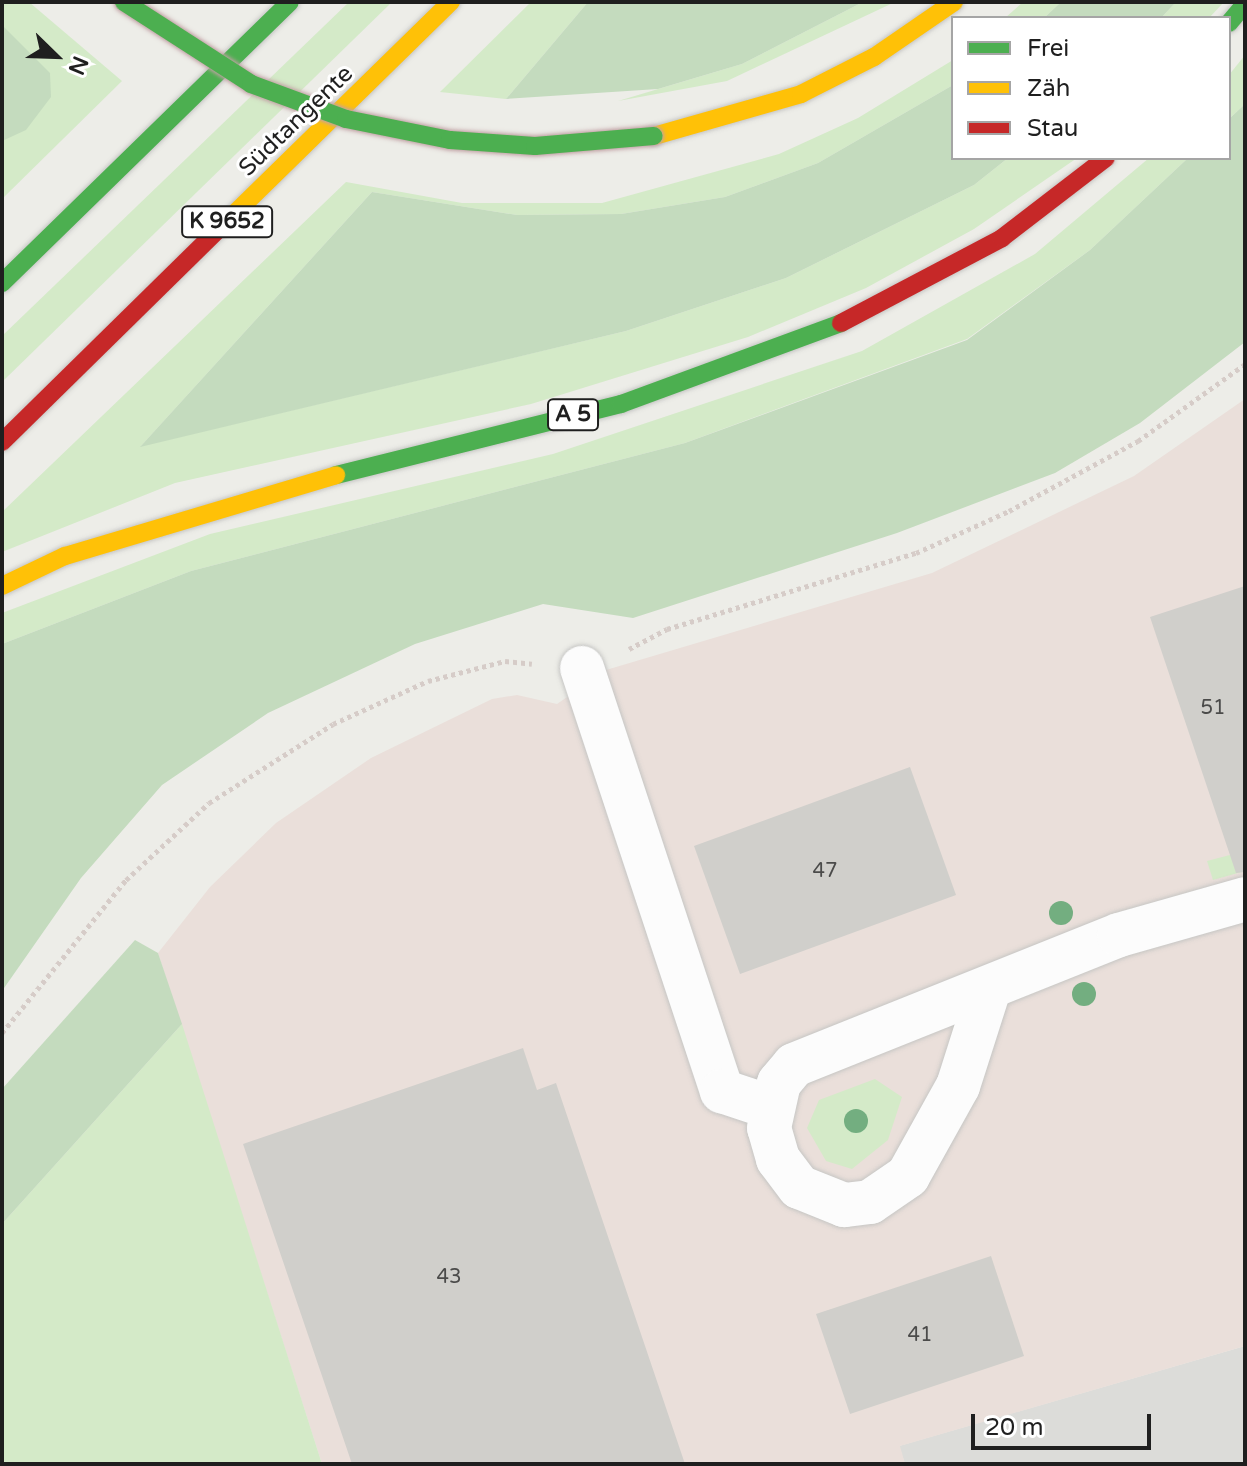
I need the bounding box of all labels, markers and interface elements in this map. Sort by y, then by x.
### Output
north arrow [16,16,96,96]
legend [951,16,1231,160]
text: Frei [1027,34,1069,63]
text: N [63,52,94,79]
street label: Südtangente [233,60,359,182]
text: Zäh [1027,74,1070,103]
text: Stau [1027,114,1078,143]
road number: K 9652 [181,204,273,240]
road number: A 5 [547,397,599,433]
house number: 51 [1200,696,1226,720]
house number: 47 [812,859,838,883]
house number: 43 [436,1265,462,1289]
house number: 41 [907,1323,933,1347]
scale bar [975,1398,1155,1448]
text: 20 m [985,1413,1043,1442]

